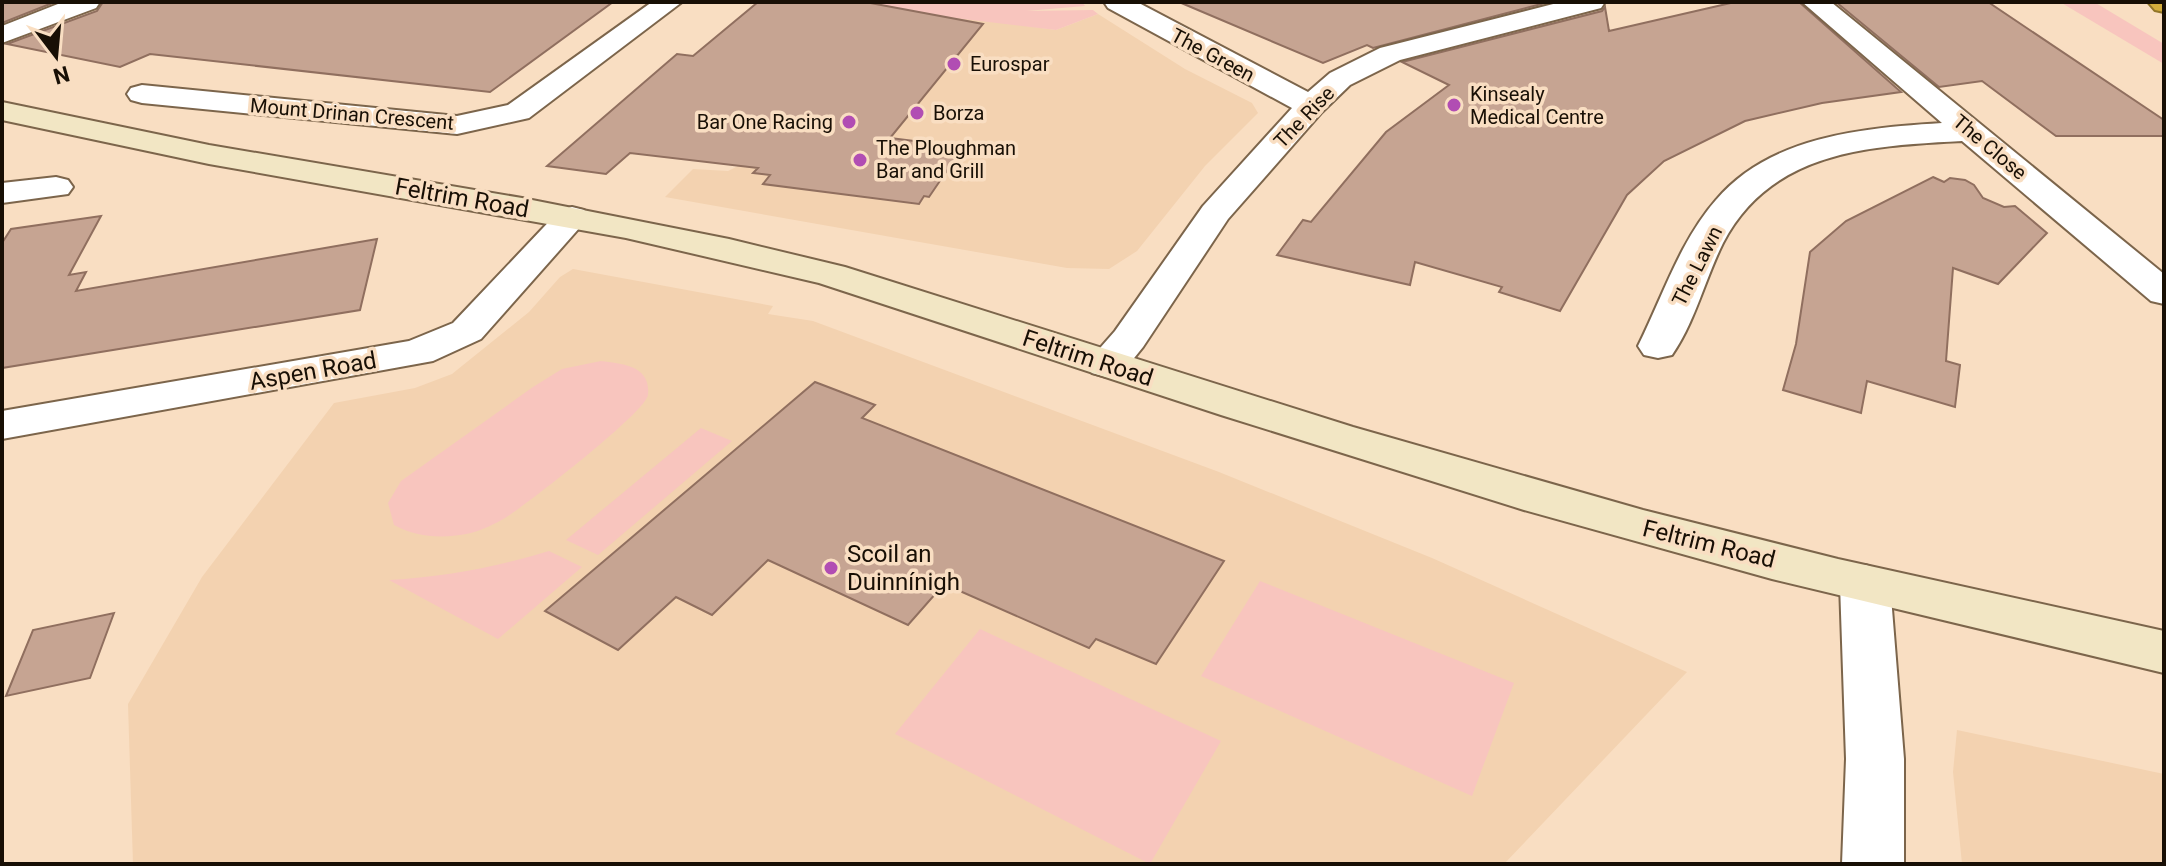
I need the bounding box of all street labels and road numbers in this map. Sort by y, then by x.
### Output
street label: The Green [1167,23,1259,87]
street label: The Rise [1269,81,1339,153]
street label: Mount Drinan Crescent [249,93,455,135]
street label: The Close [1948,109,2032,185]
street label: Feltrim Road [393,172,531,224]
street label: The Lawn [1667,222,1727,310]
street label: Feltrim Road [1019,324,1157,392]
street label: Aspen Road [247,346,379,396]
street label: Feltrim Road [1640,514,1778,574]

